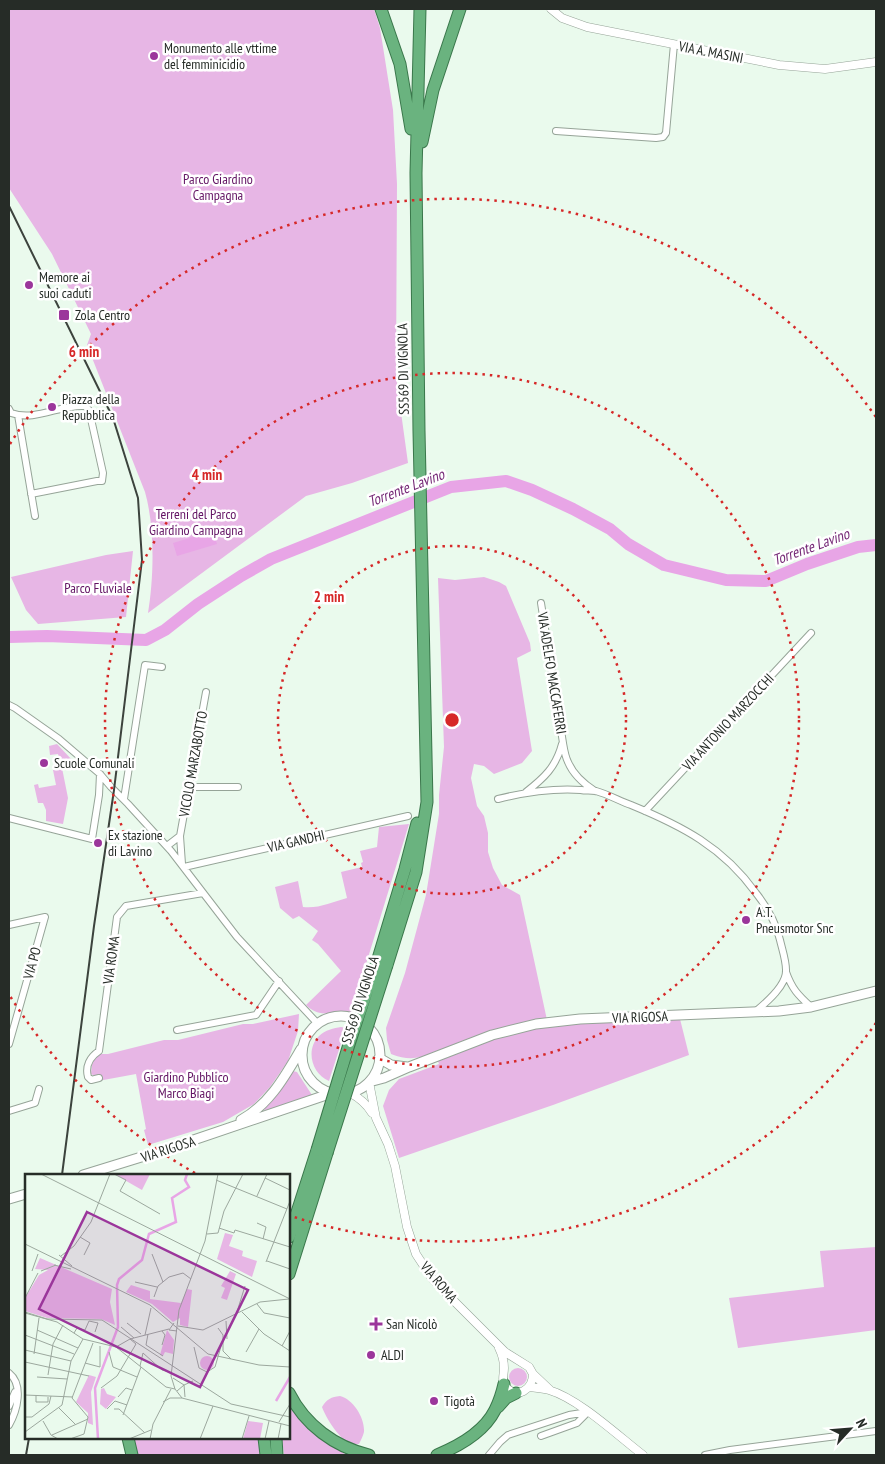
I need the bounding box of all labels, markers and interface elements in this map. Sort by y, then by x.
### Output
street label: VIA A. MASINI [676,37,745,67]
place label: Monumento alle vttime del femminicidio [164,39,277,73]
marker: Monumento alle vttime del femminicidio [148,50,160,62]
park label: Parco Giardino Campagna [183,170,253,204]
place label: Memore ai suoi caduti [39,268,91,302]
marker: Memore ai suoi caduti [23,279,35,291]
place label: Zola Centro [75,306,130,324]
marker: Zola Centro [57,308,71,322]
street label: SS569 DI VIGNOLA [393,323,413,415]
text: 6 min [69,342,99,361]
place label: Piazza della Repubblica [62,390,120,424]
marker: Piazza della Repubblica [46,401,58,413]
water label: Torrente Lavino [365,464,448,511]
text: 4 min [192,465,222,484]
park label: Terreni del Parco Giardino Campagna [149,505,243,539]
water label: Torrente Lavino [770,523,853,569]
park label: Parco Fluviale [64,579,132,597]
text: 2 min [314,587,344,606]
street label: VIA ADELFO MACCAFERRI [533,610,571,735]
street label: VIA ANTONIO MARZOCCHI [678,670,778,775]
street label: VICOLO MARZABOTTO [175,709,211,819]
centre of rings [443,711,461,729]
place label: Scuole Comunali [54,754,134,772]
marker: Scuole Comunali [38,757,50,769]
place label: Ex stazione di Lavino [108,826,163,860]
street label: VIA GANDHI [265,826,326,857]
marker: Ex stazione di Lavino [92,837,104,849]
place label: A.T. Pneusmotor Snc [756,903,834,937]
marker: A.T. Pneusmotor Snc [740,914,752,926]
street label: VIA ROMA [99,934,123,986]
street label: VIA PO [19,945,45,982]
street label: SS569 DI VIGNOLA [337,953,383,1046]
street label: VIA RIGOSA [611,1007,669,1027]
park label: Giardino Pubblico Marco Biagi [144,1068,228,1102]
street label: VIA RIGOSA [138,1132,198,1167]
inset map [25,1174,290,1439]
street label: VIA ROMA [416,1257,462,1307]
place label: San Nicolò [386,1315,437,1333]
marker: San Nicolò [370,1318,382,1330]
place label: ALDI [381,1346,404,1364]
marker: ALDI [365,1349,377,1361]
place label: Tigotà [444,1392,475,1410]
marker: Tigotà [428,1395,440,1407]
north arrow [825,1404,875,1454]
text: N [852,1416,871,1431]

